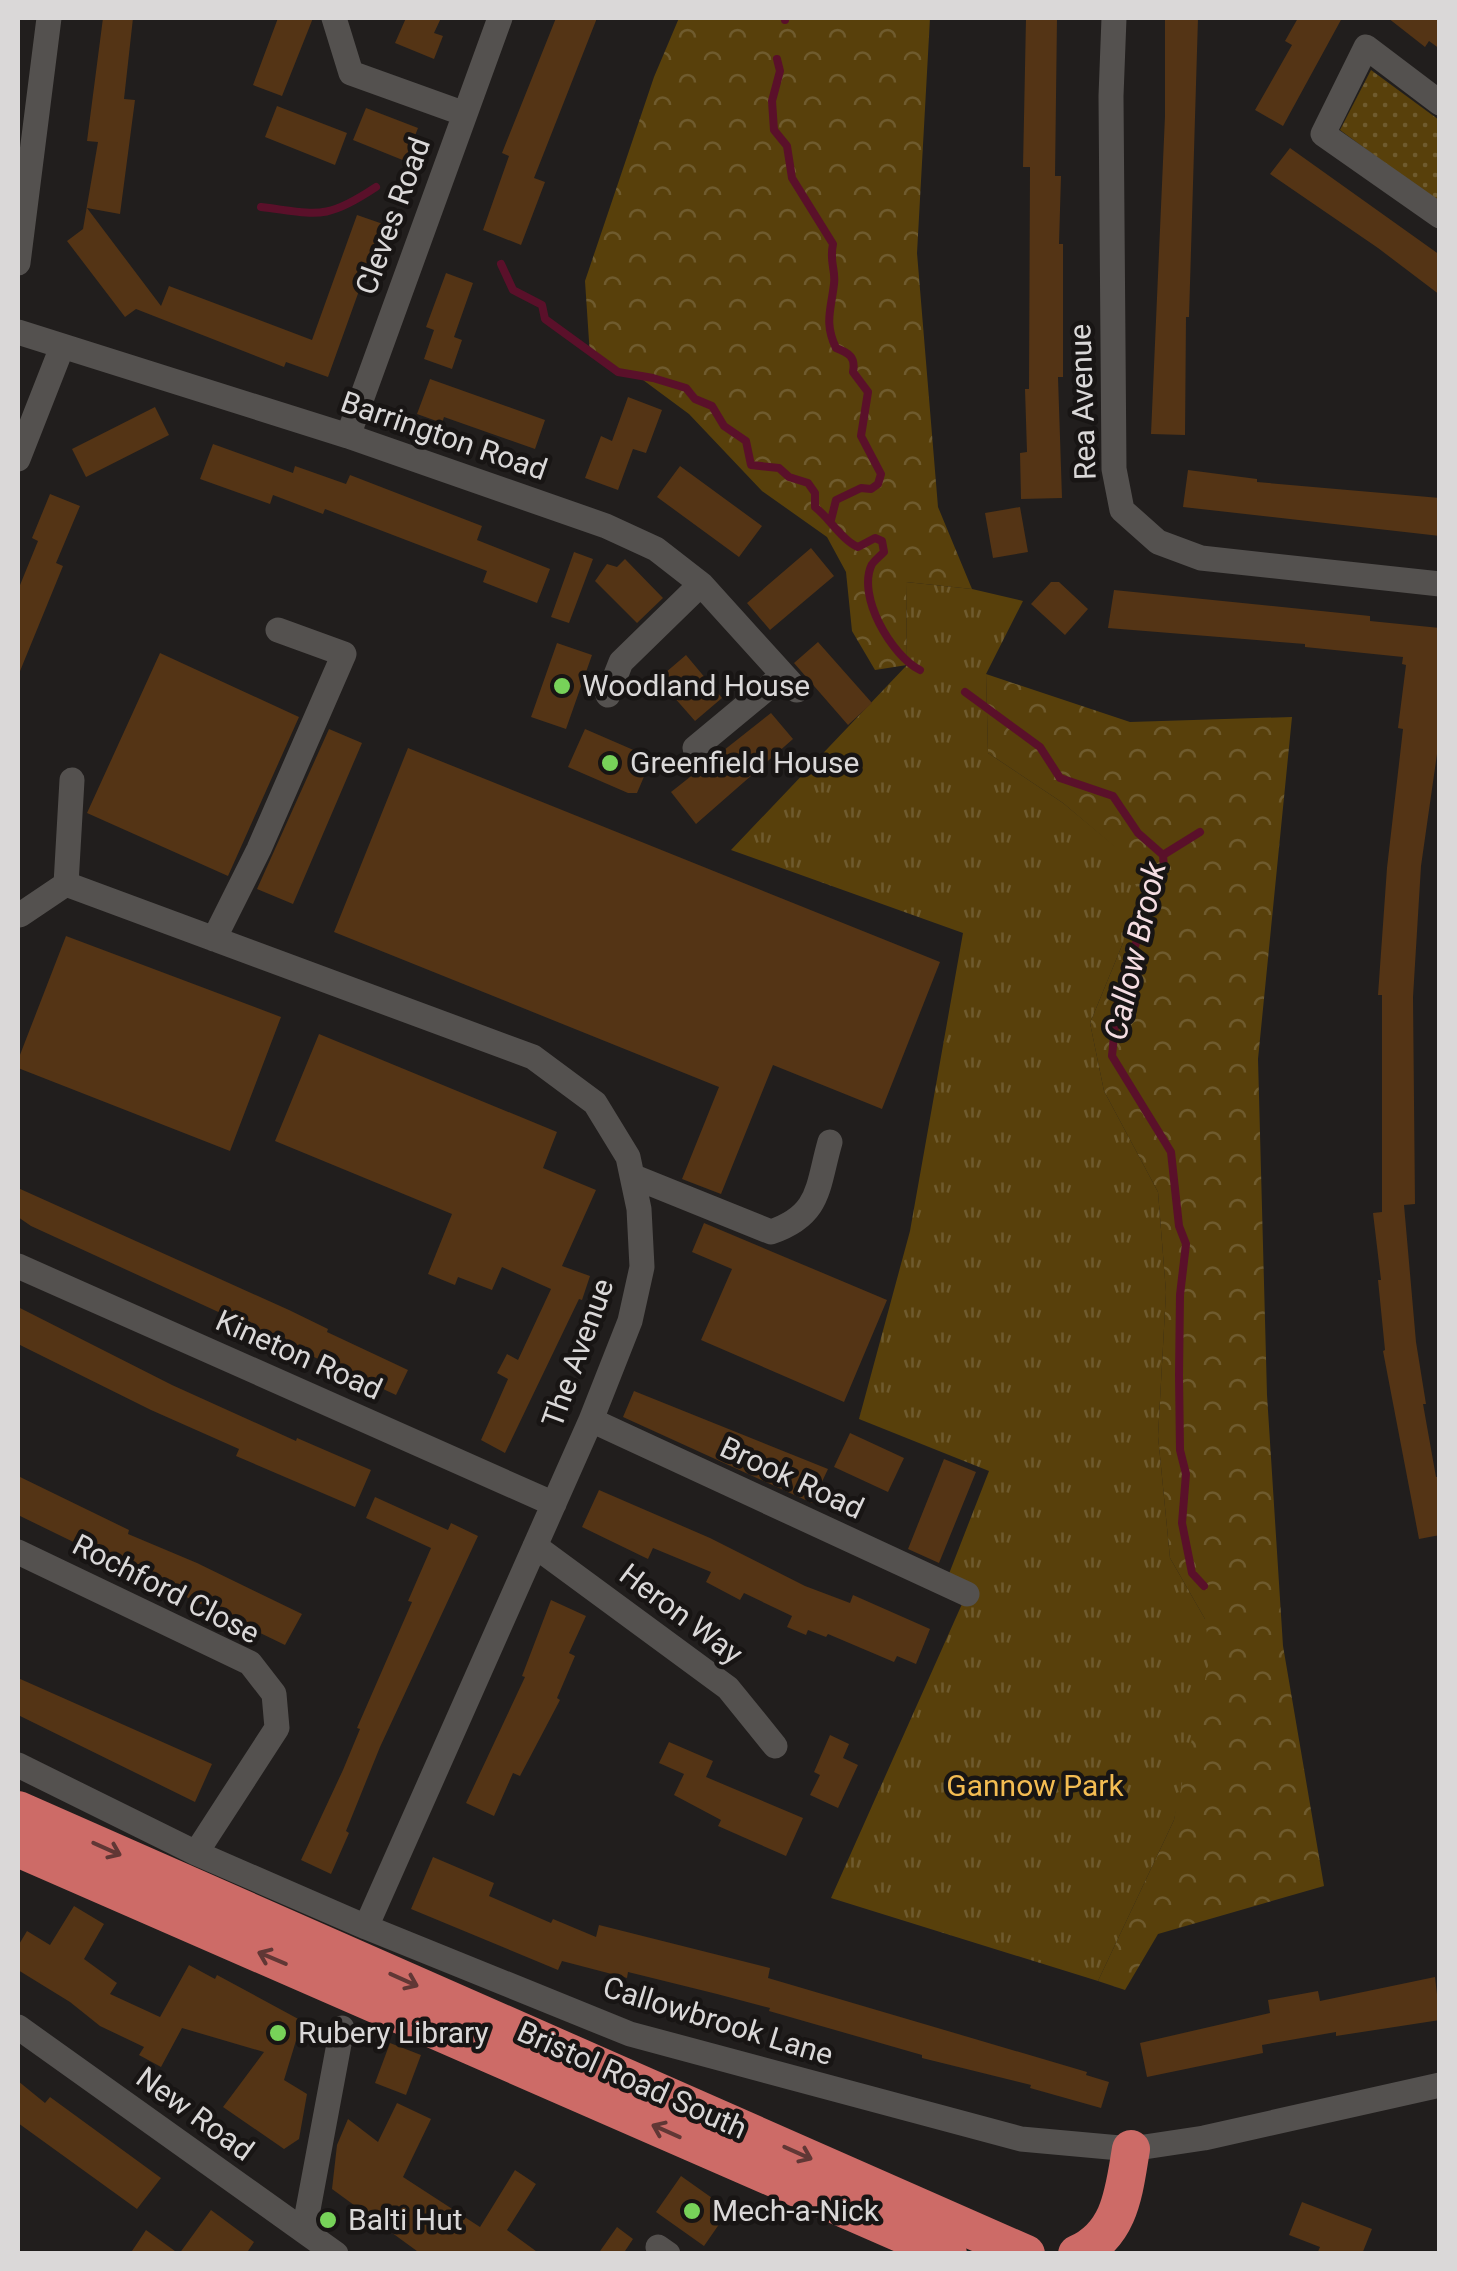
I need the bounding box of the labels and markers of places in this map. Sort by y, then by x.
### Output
place label: Woodland House [582,668,810,703]
marker: Woodland House [551,675,573,697]
place label: Greenfield House [630,745,859,780]
marker: Greenfield House [599,752,621,774]
place label: Rubery Library [298,2015,489,2050]
marker: Rubery Library [267,2022,289,2044]
place label: Mech-a-Nick [712,2193,880,2228]
marker: Mech-a-Nick [681,2200,703,2222]
place label: Balti Hut [348,2202,463,2237]
marker: Balti Hut [317,2209,339,2231]

